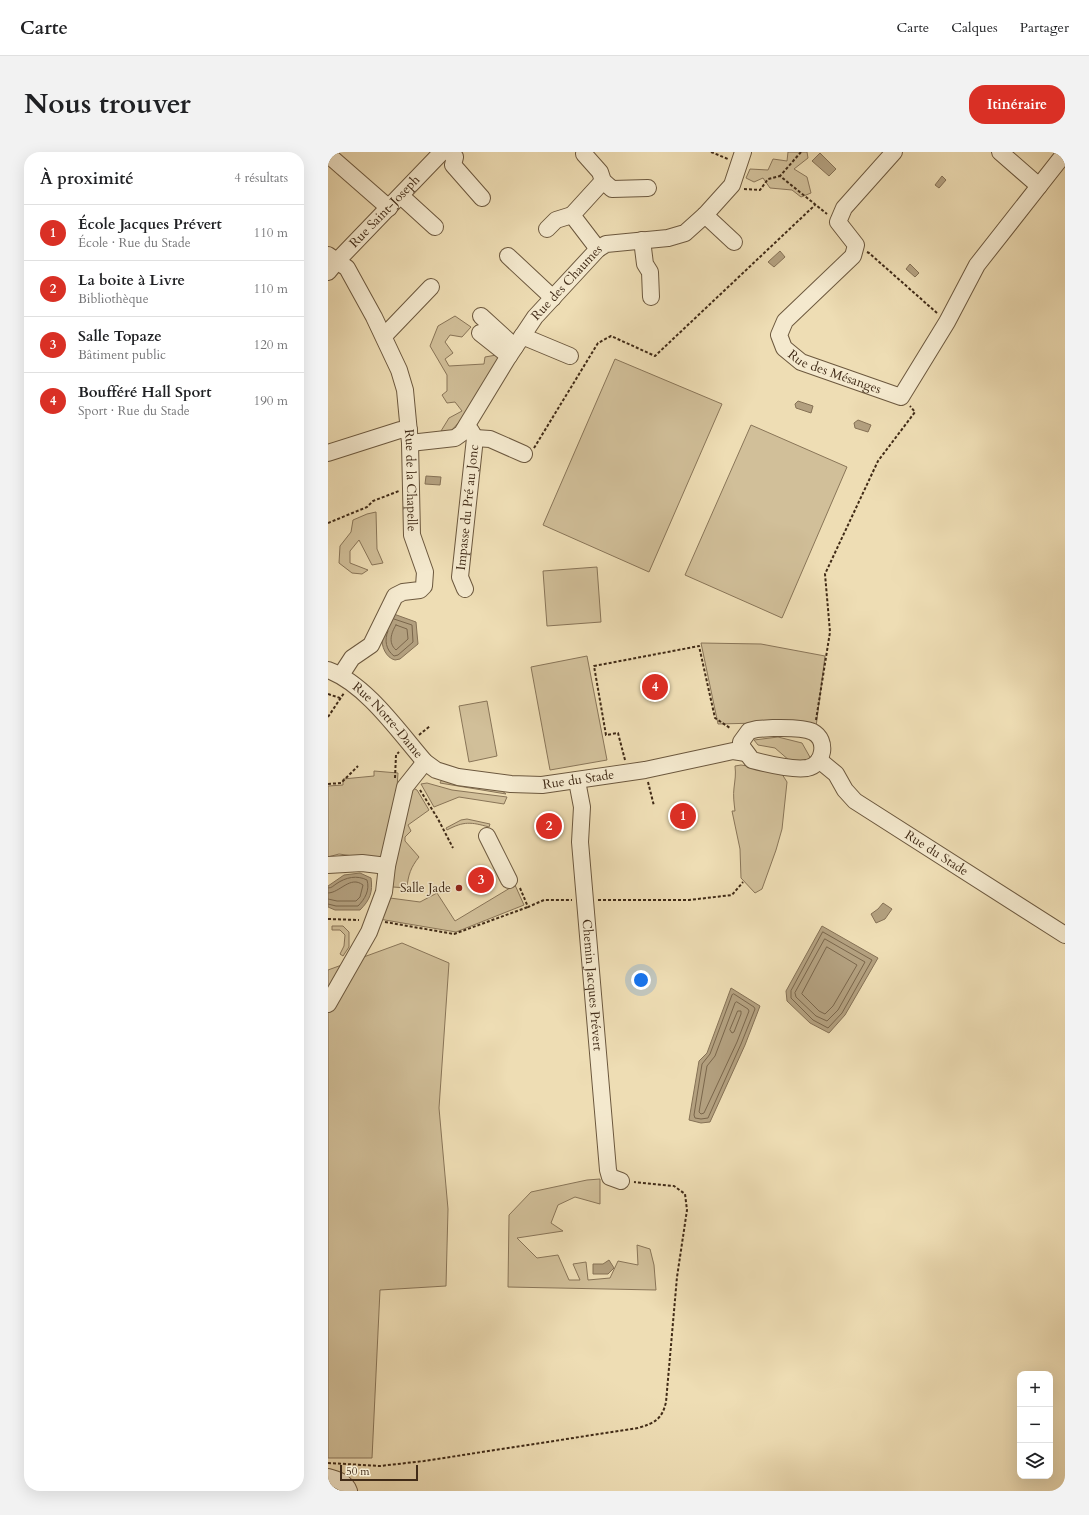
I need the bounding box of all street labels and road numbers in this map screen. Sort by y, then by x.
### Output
street label: Rue Saint-Joseph [345,171,424,252]
street label: Rue des Chaumes [527,240,605,324]
street label: Rue des Mésanges [784,346,884,398]
street label: Rue de la Chapelle [400,428,421,532]
street label: Impasse du Pré au Jonc [452,443,483,571]
street label: Rue Notre-Dame [349,678,427,762]
street label: Rue du Stade [541,766,615,794]
street label: Rue du Stade [901,826,972,880]
street label: Chemin Jacques Prévert [578,918,607,1052]

